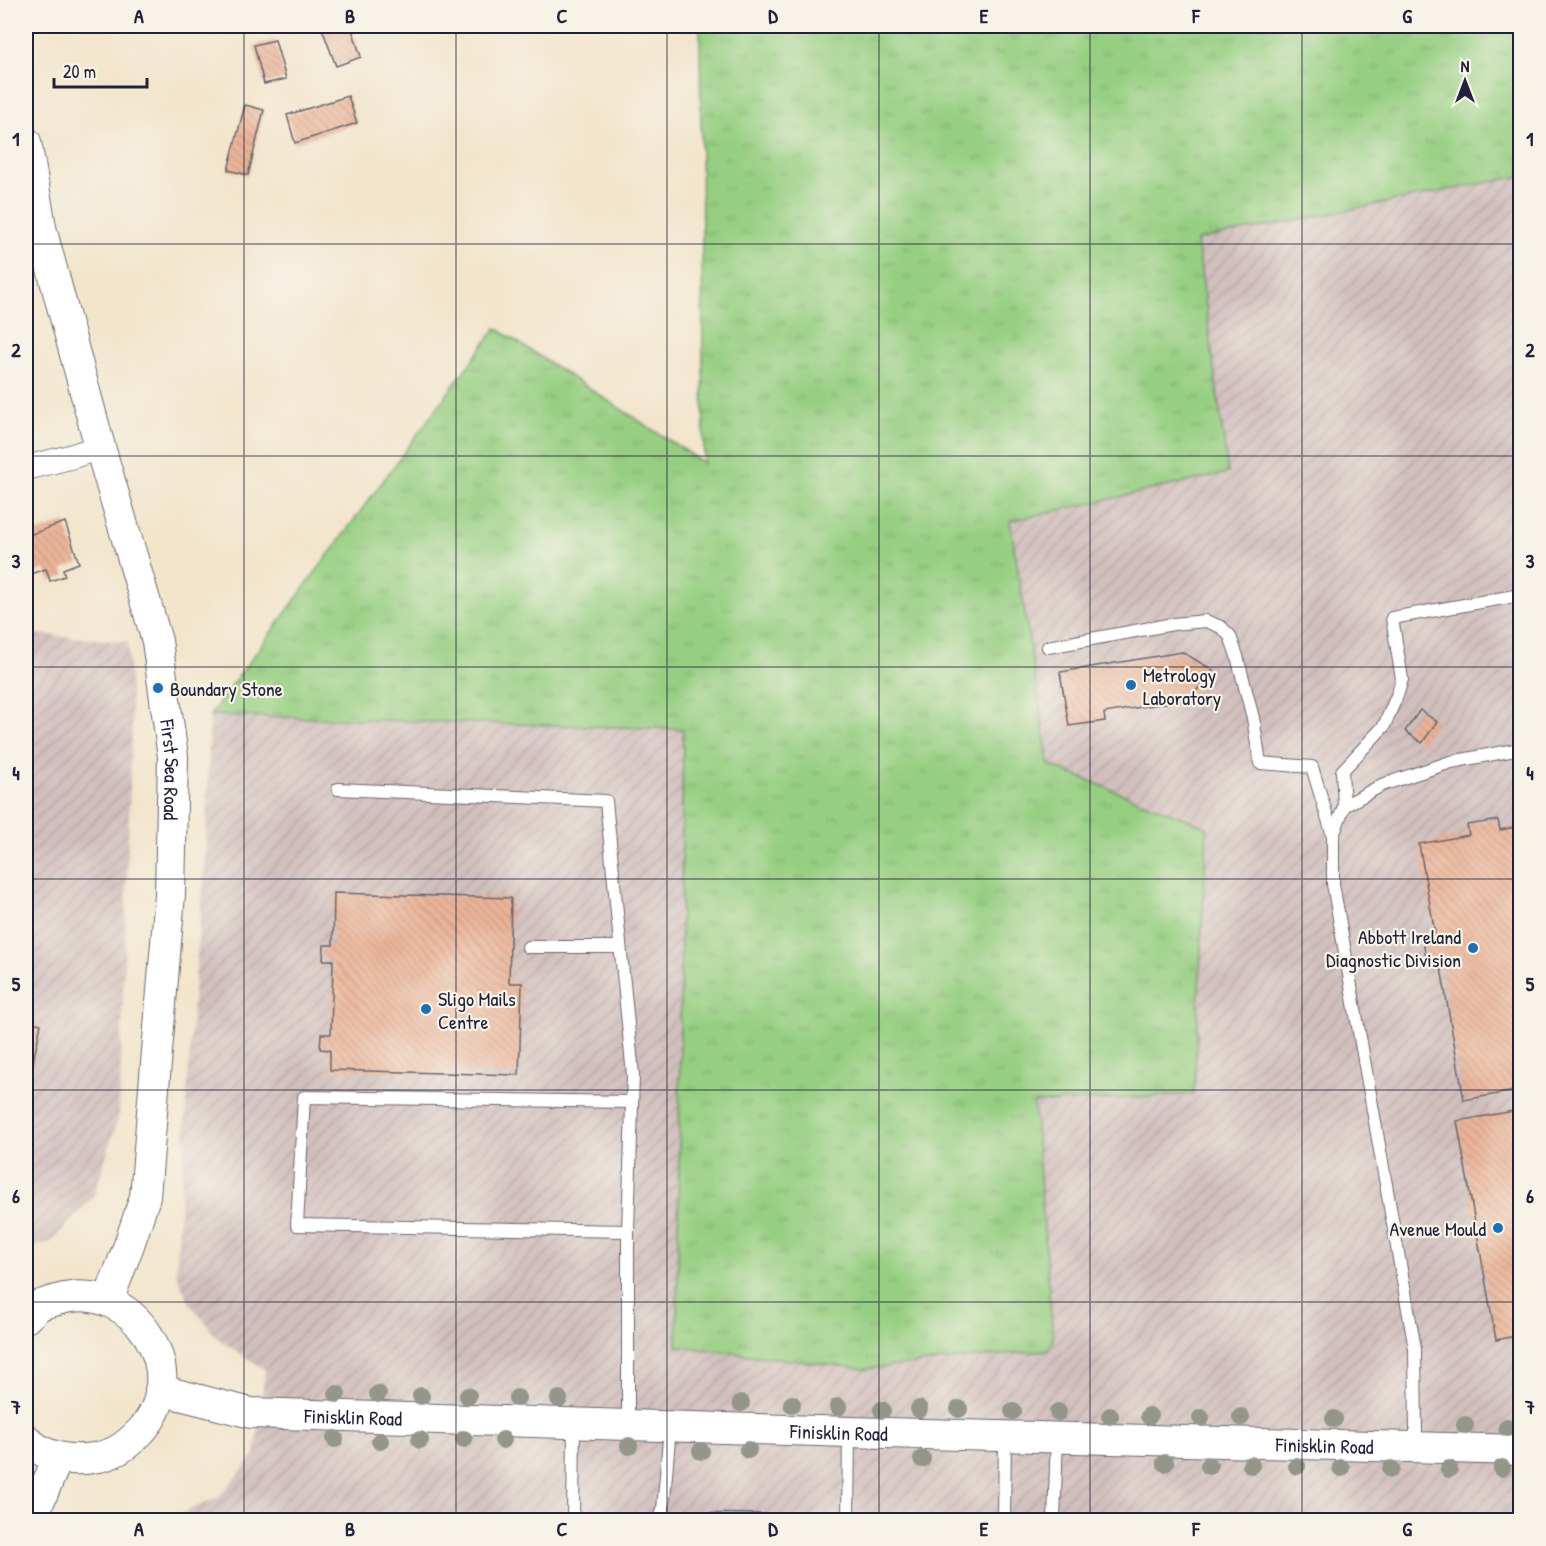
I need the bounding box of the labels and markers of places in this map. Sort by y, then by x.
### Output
place label: Metrology Laboratory [1143,661,1221,711]
place label: Boundary Stone [170,675,283,702]
marker: Metrology Laboratory [1124,678,1138,692]
marker: Boundary Stone [151,681,165,695]
place label: Abbott Ireland Diagnostic Division [1326,923,1461,973]
marker: Abbott Ireland Diagnostic Division [1466,941,1480,955]
place label: Sligo Mails Centre [438,985,516,1035]
marker: Sligo Mails Centre [419,1002,433,1016]
place label: Avenue Mould [1390,1215,1486,1242]
marker: Avenue Mould [1491,1221,1505,1235]

